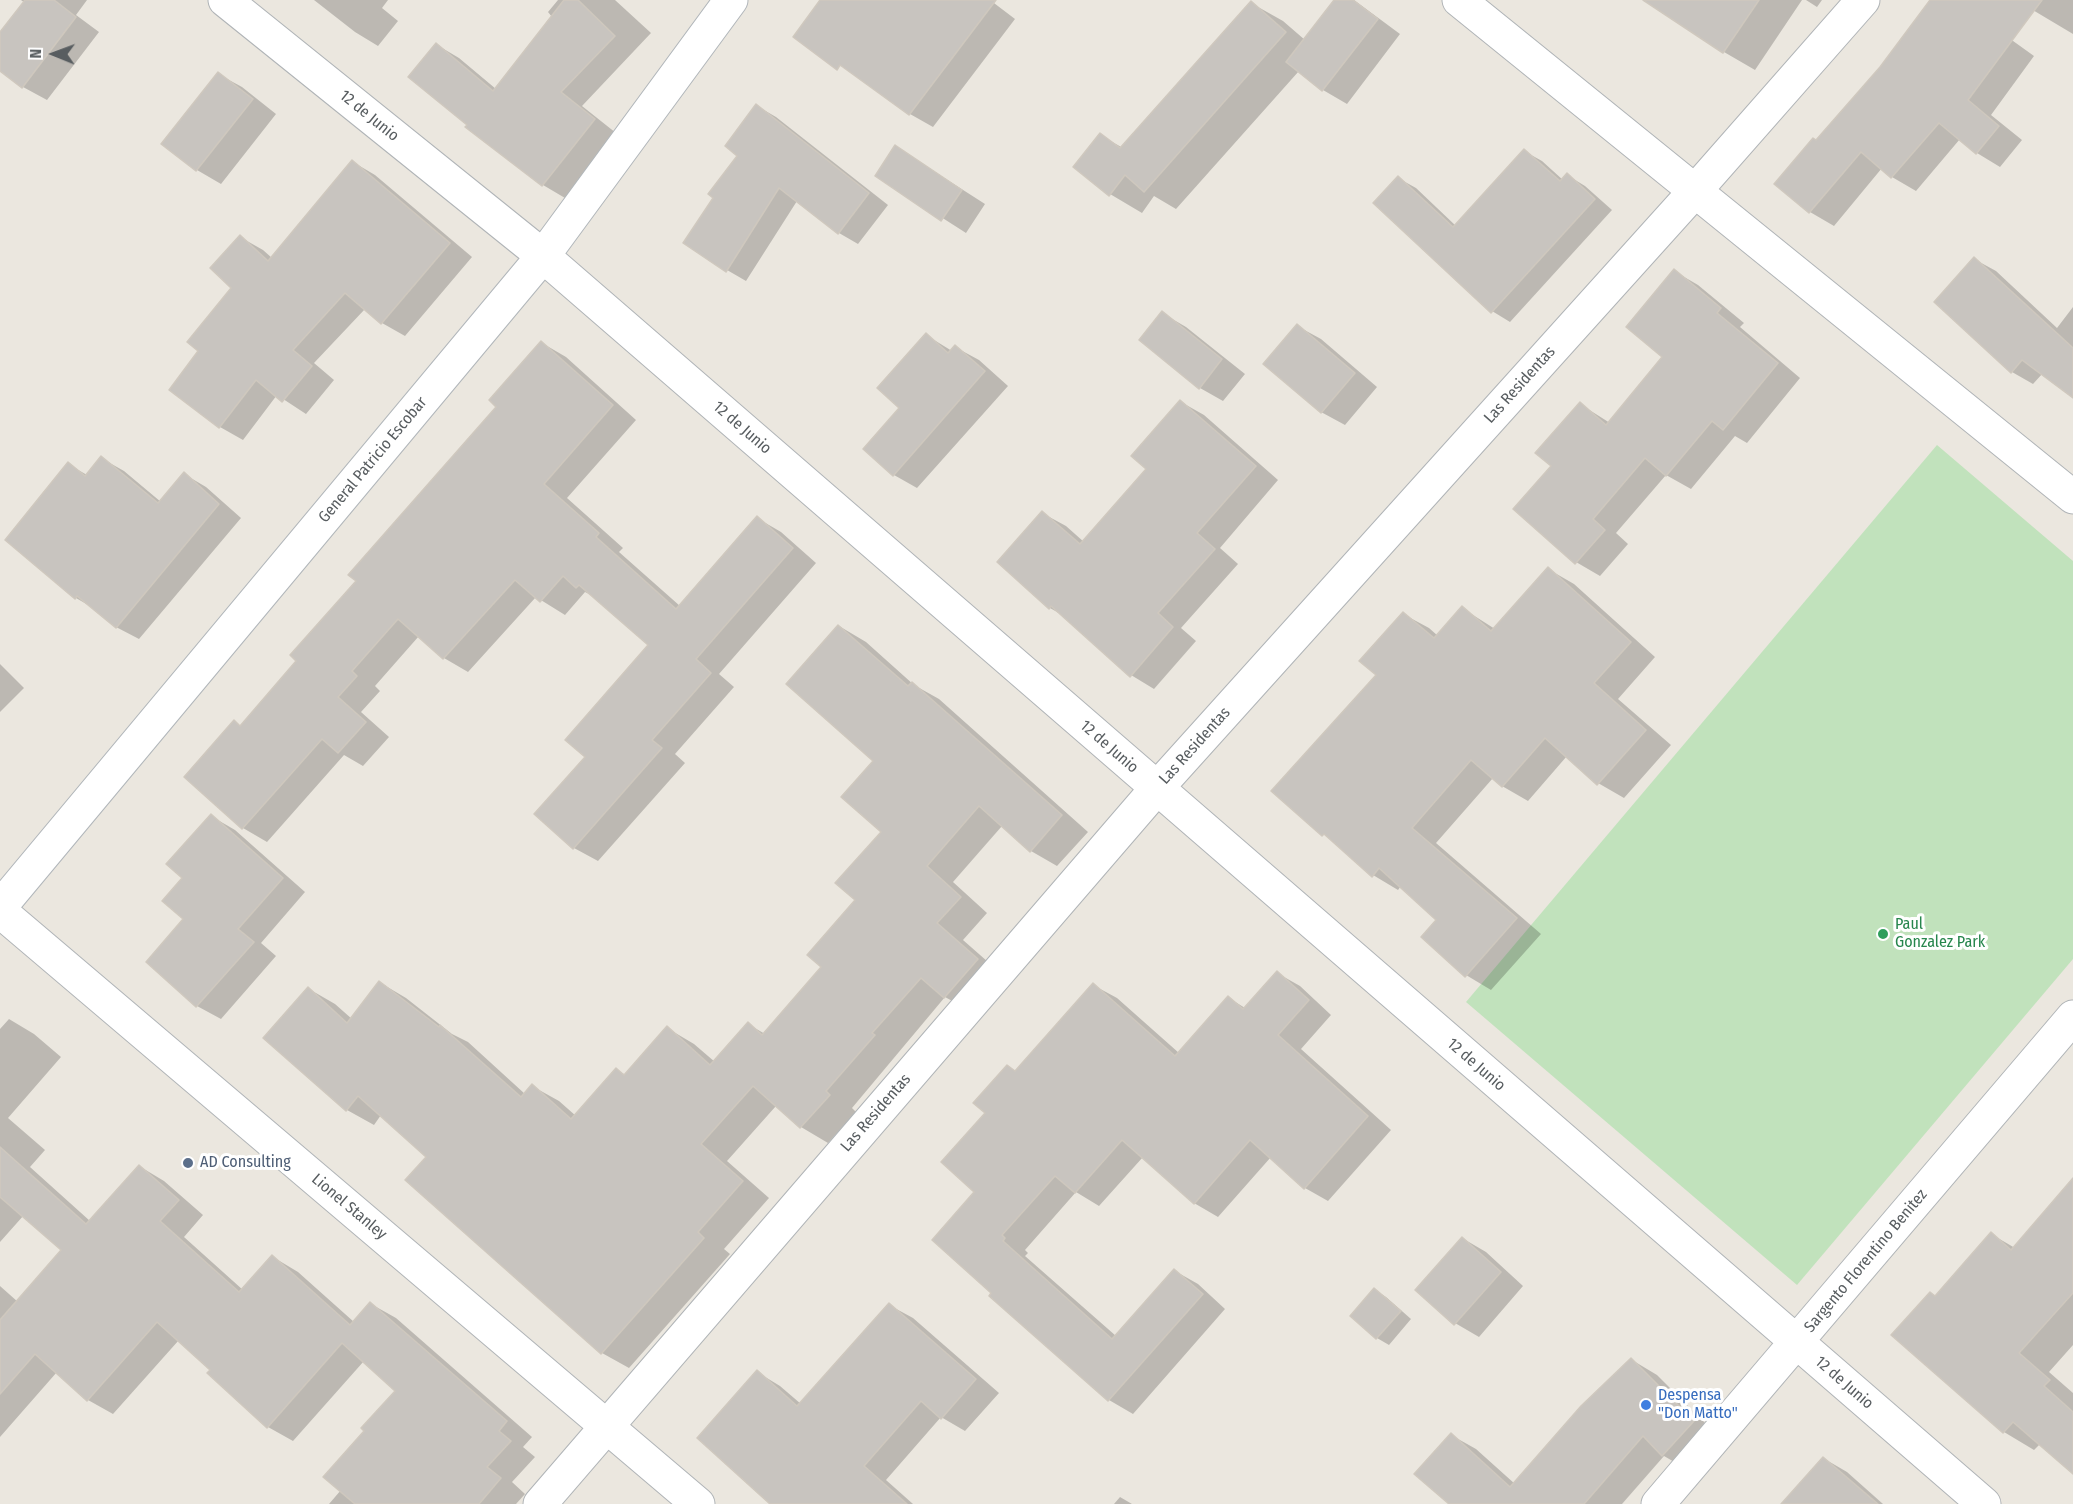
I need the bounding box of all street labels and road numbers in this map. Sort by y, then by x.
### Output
street label: 12 de Junio [335,86,403,146]
street label: Las Residentas [1480,342,1560,428]
street label: General Patricio Escobar [315,393,431,527]
street label: 12 de Junio [709,397,775,459]
street label: Las Residentas [1155,703,1235,789]
street label: 12 de Junio [1076,716,1142,778]
street label: 12 de Junio [1443,1034,1509,1096]
street label: Las Residentas [837,1070,915,1156]
street label: Lionel Stanley [307,1170,391,1244]
street label: Sargento Florentino Benitez [1801,1186,1931,1336]
street label: 12 de Junio [1811,1352,1877,1414]

